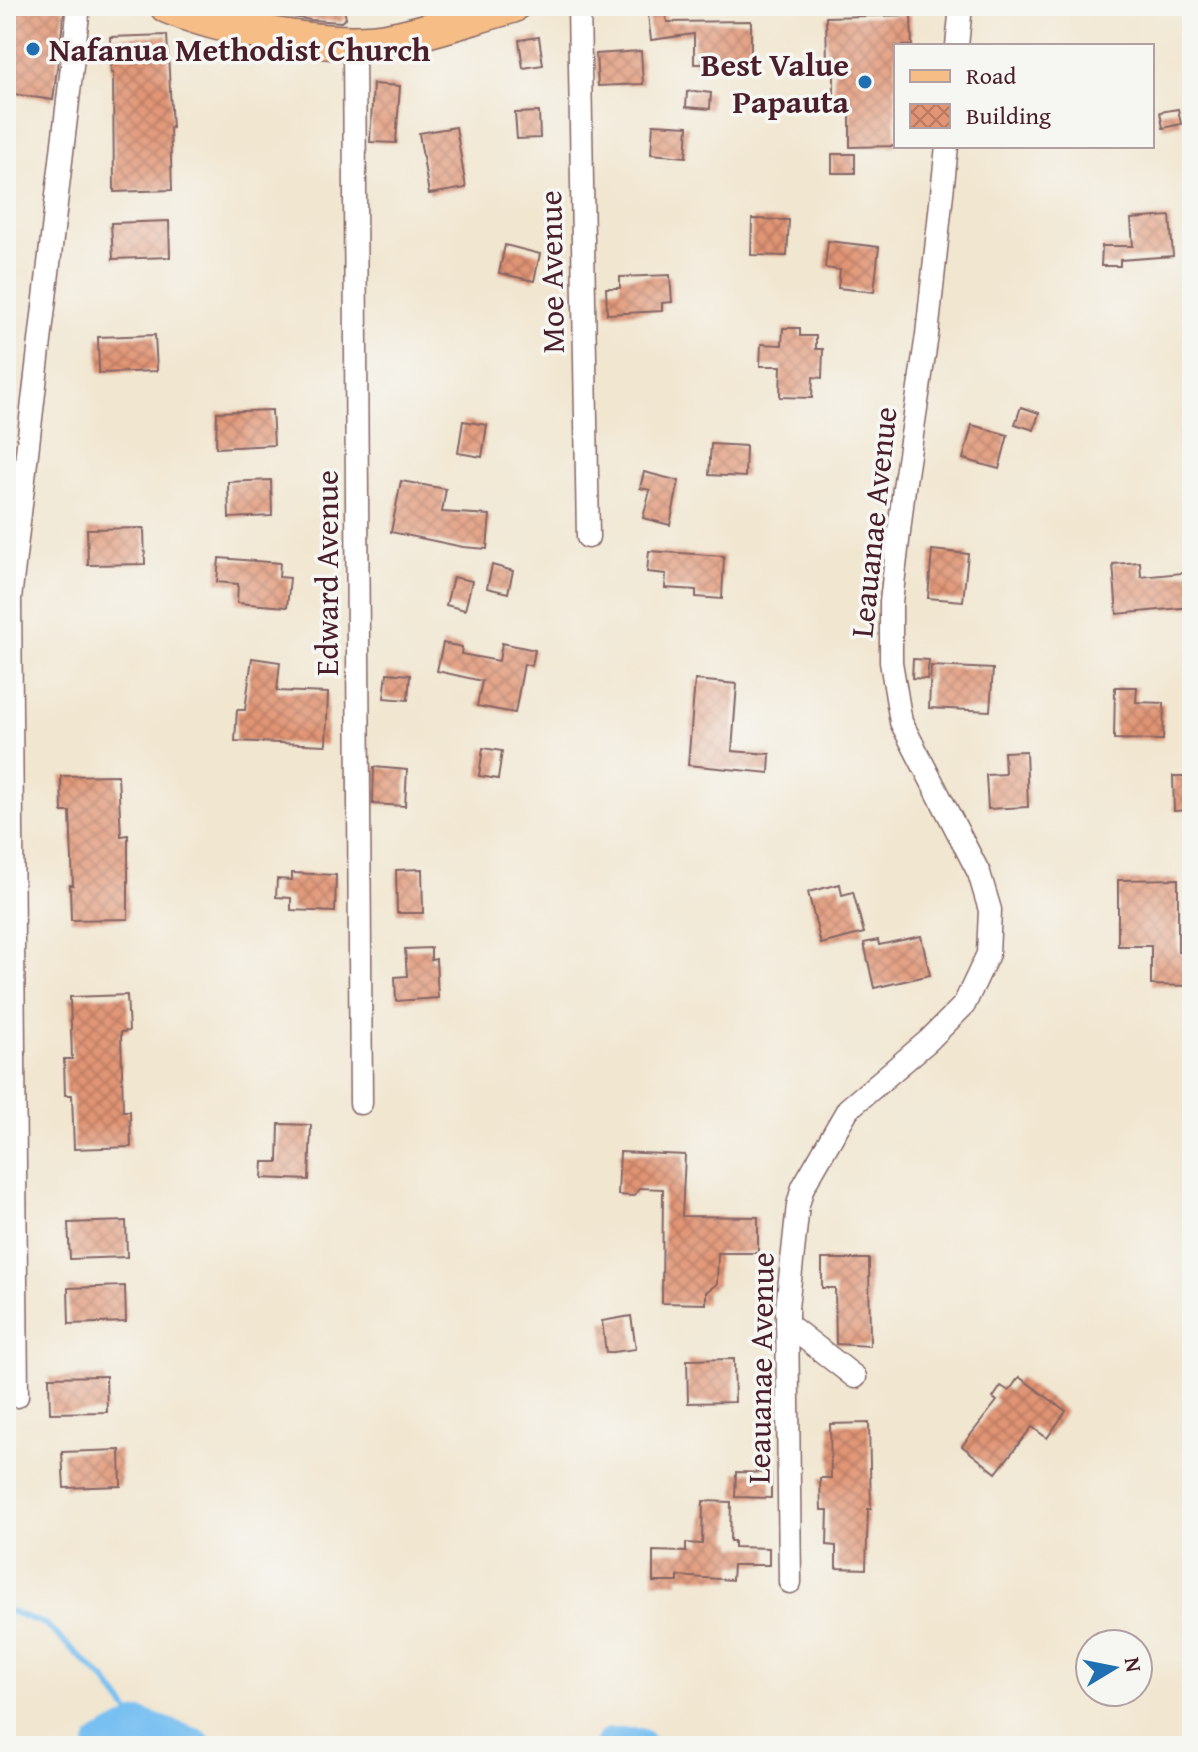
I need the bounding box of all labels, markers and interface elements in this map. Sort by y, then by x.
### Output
place label: Nafanua Methodist Church [49,26,430,73]
marker: Nafanua Methodist Church [24,40,42,58]
place label: Best Value Papauta [701,41,850,125]
legend [894,44,1154,148]
text: Road [966,58,1016,93]
marker: Best Value Papauta [856,73,874,91]
text: Building [966,98,1051,133]
street label: Moe Avenue [526,190,576,354]
street label: Leauanae Avenue [838,404,908,640]
street label: Edward Avenue [303,470,350,676]
street label: Leauanae Avenue [734,1252,786,1484]
north arrow [1074,1628,1154,1708]
text: N [1117,1655,1151,1675]

